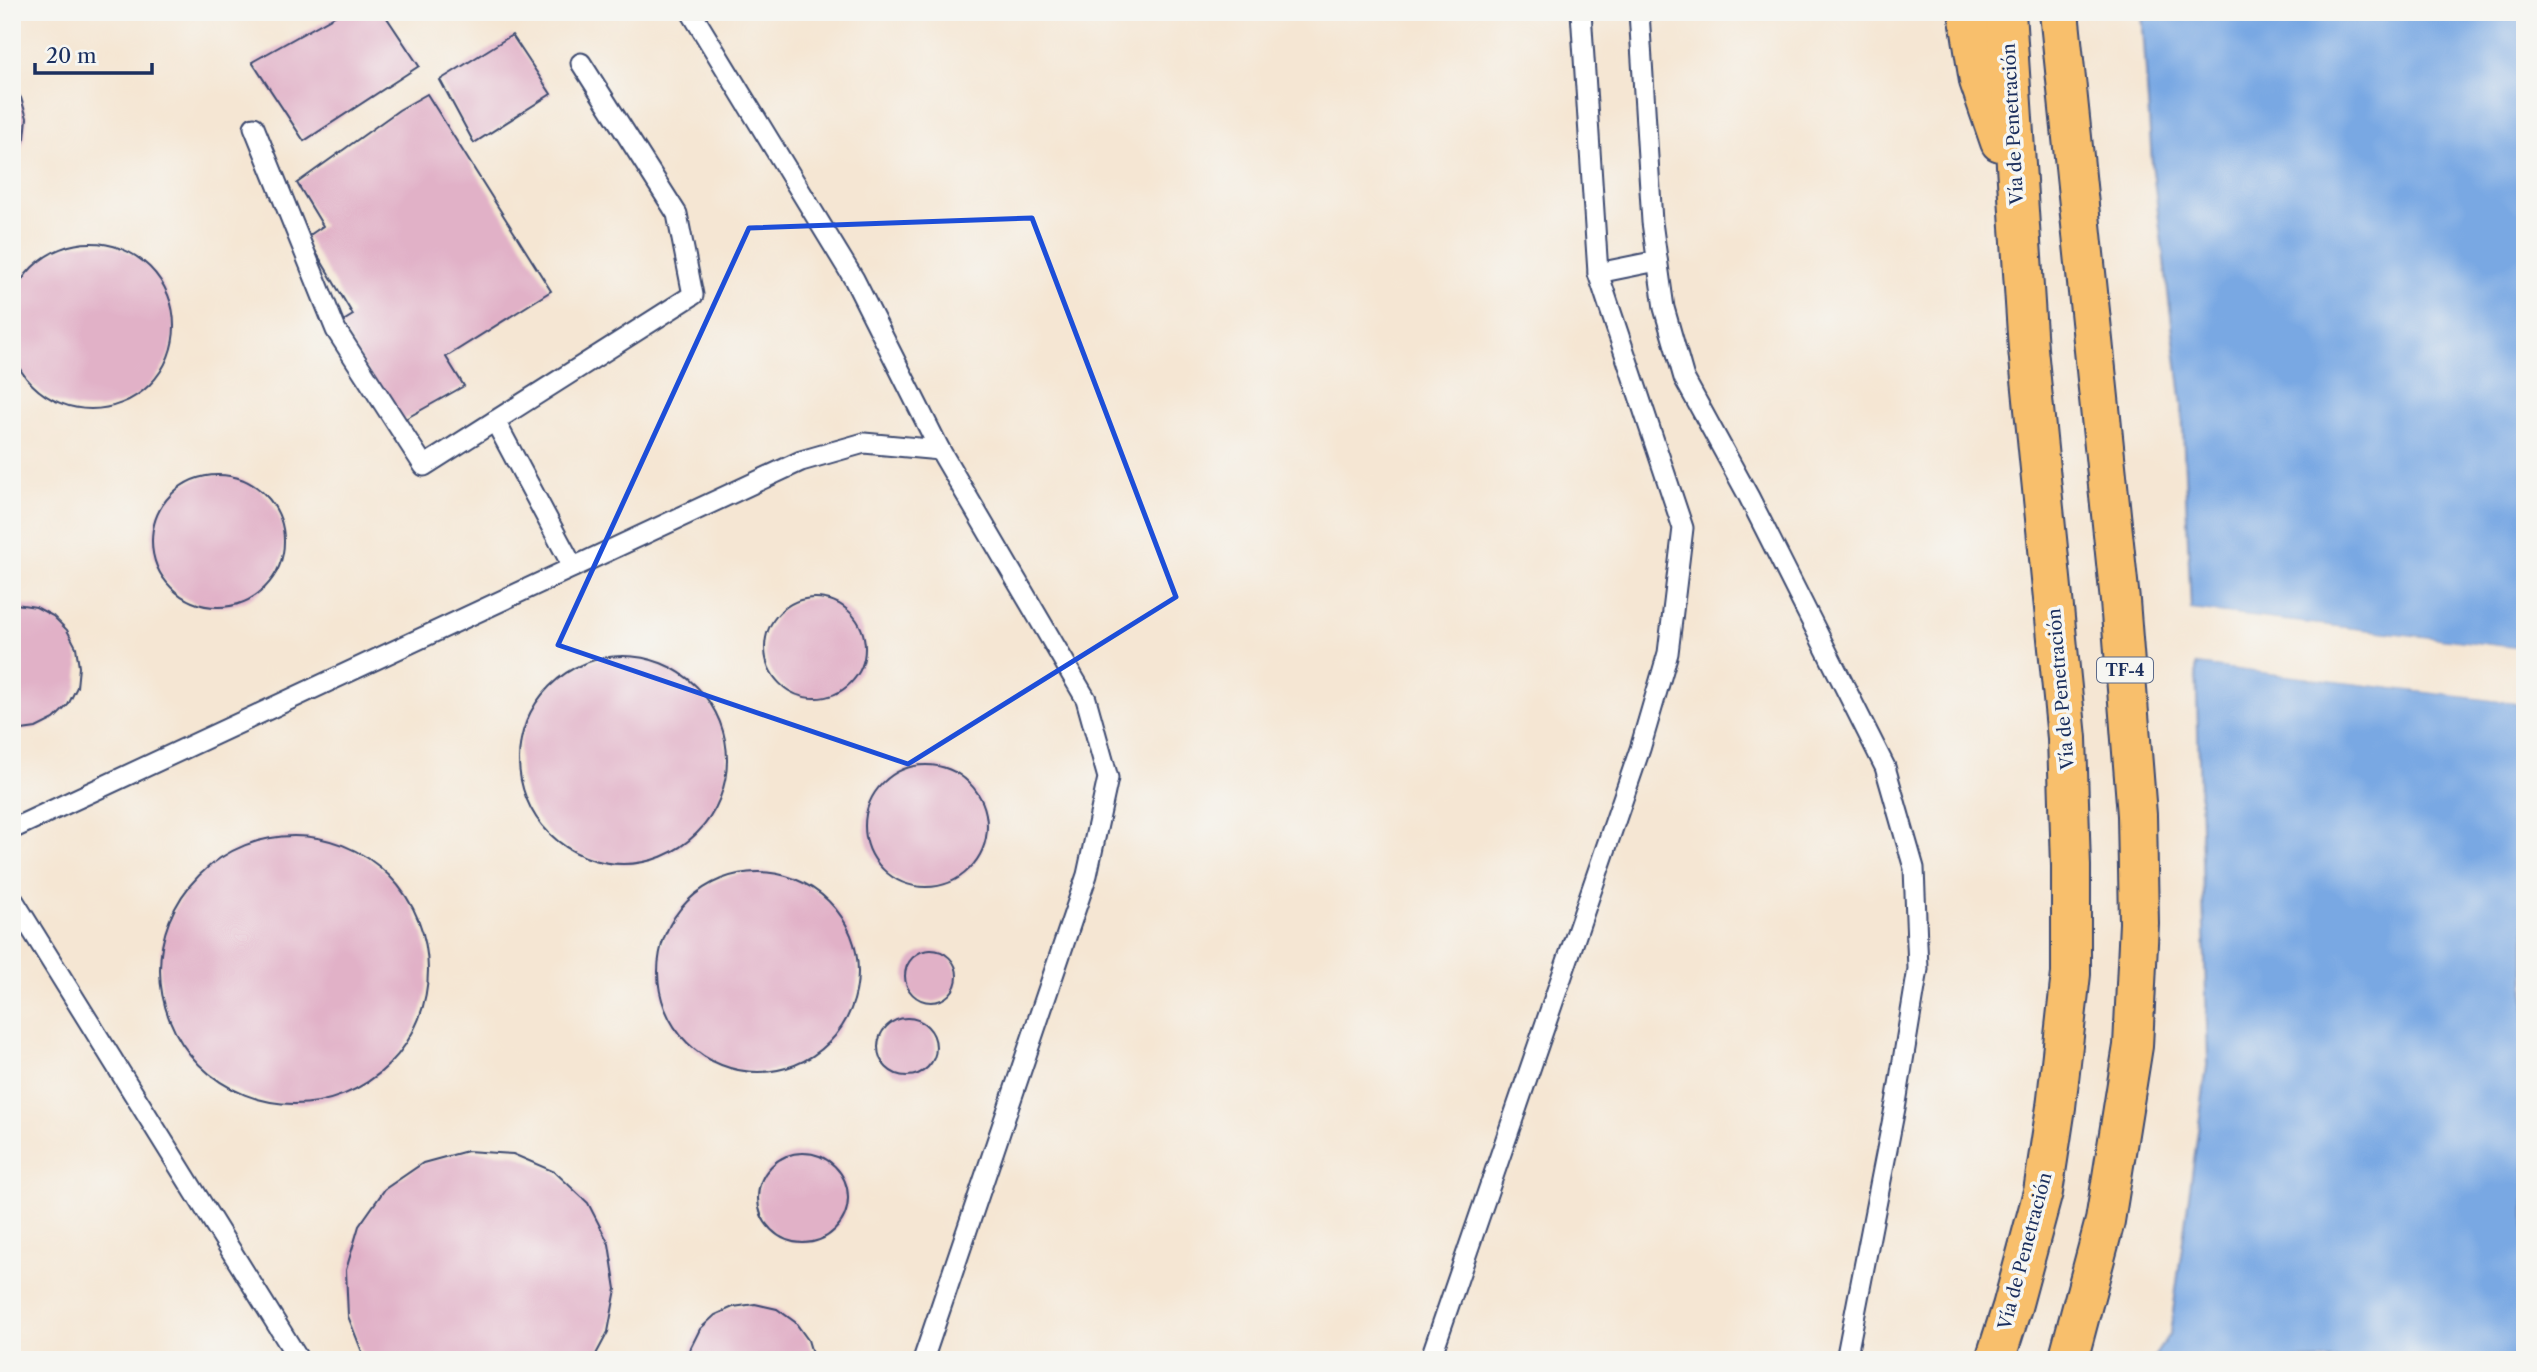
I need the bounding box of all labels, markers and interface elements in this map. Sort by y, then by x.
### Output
scale bar [35,32,152,76]
text: 20 m [46,43,97,68]
street label: Vía de Penetración [1998,43,2028,206]
street label: Vía de Penetración [2043,608,2079,771]
road number: TF-4 [2097,657,2153,682]
street label: Vía de Penetración [1993,1170,2057,1333]

